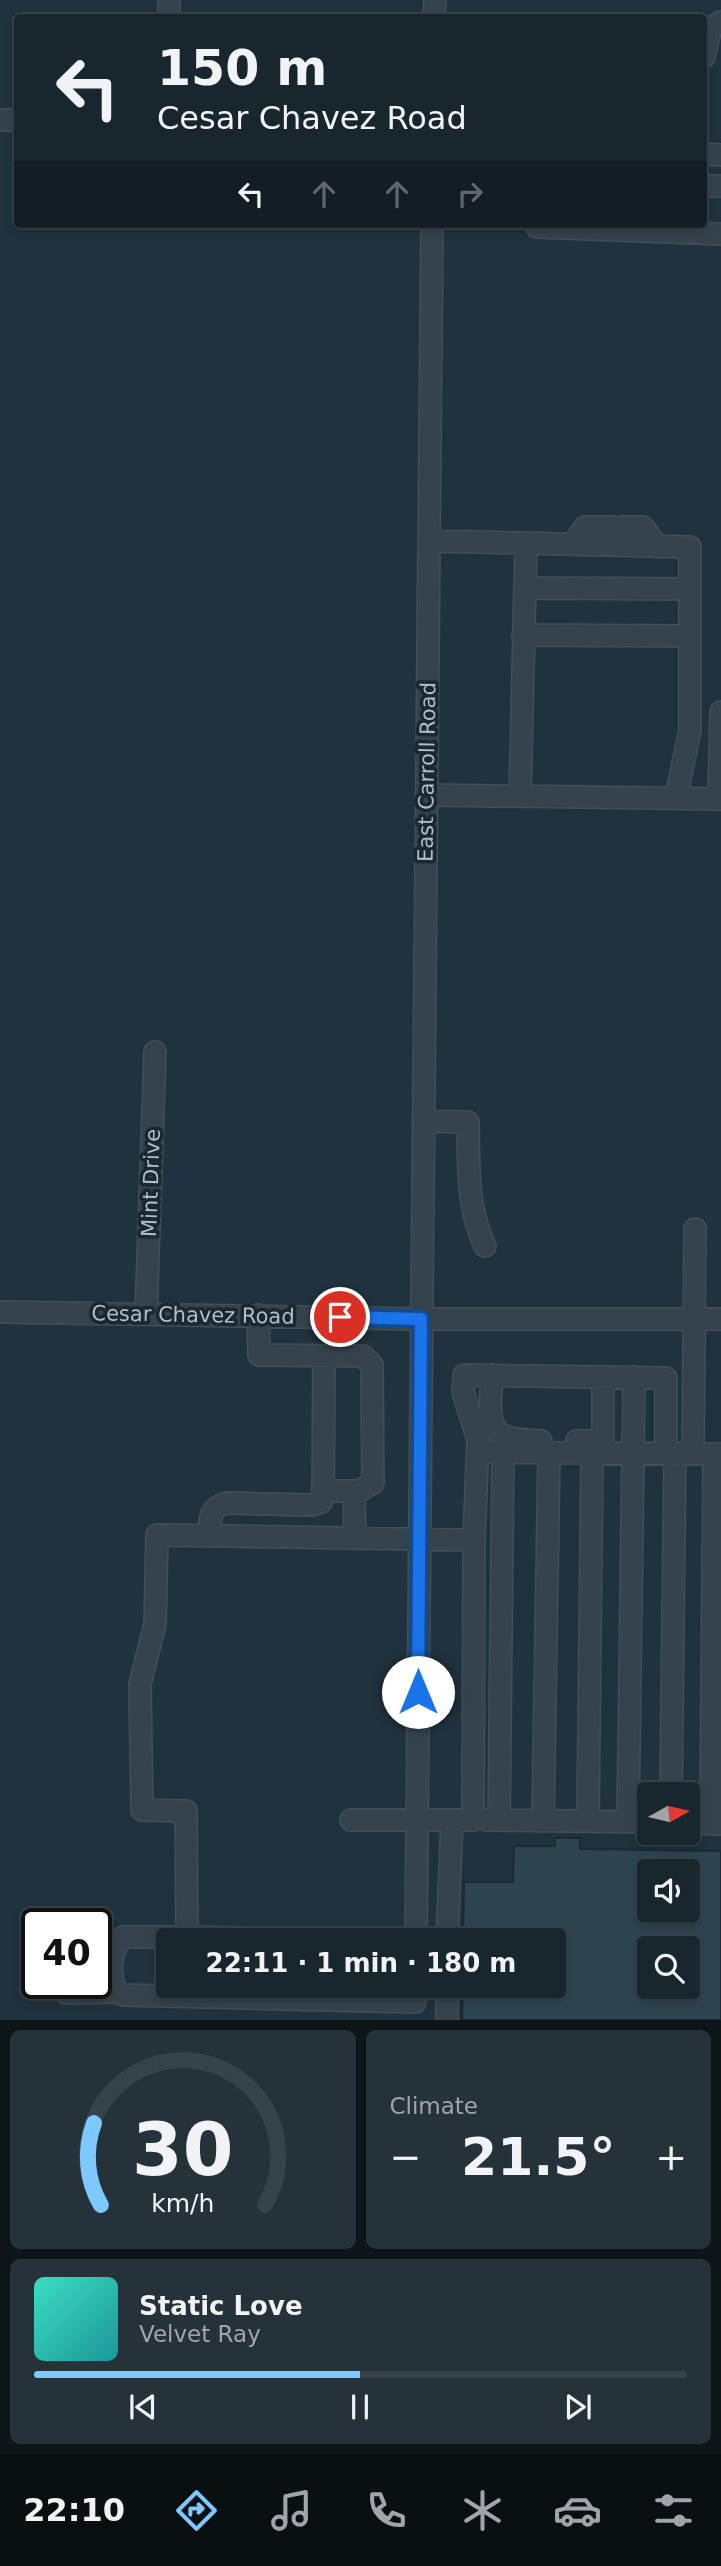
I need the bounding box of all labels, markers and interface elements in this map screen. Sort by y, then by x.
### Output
text: 150 m [157,40,327,97]
icon: left [42,42,133,133]
text: Cesar Chavez Road [157,99,467,137]
icon: left [232,175,270,213]
icon: ahead [305,175,343,213]
icon: ahead [378,175,416,213]
icon: right [451,175,489,213]
street label: East Carroll Road [413,682,441,862]
street label: Mint Drive [137,1129,165,1237]
pin [310,1287,370,1347]
icon: arrive [321,1298,359,1336]
street label: Cesar Chavez Road [91,1301,295,1329]
position arrow [381,1655,455,1729]
north arrow [637,1782,700,1844]
map controls [637,1782,700,1999]
button: sound [637,1859,700,1922]
speed limit sign: 40 [21,1908,112,1999]
button: search [637,1936,700,1999]
text: 22:11 · 1 min · 180 m [206,1948,516,1978]
text: Climate [390,2093,478,2119]
text: 30 [132,2108,233,2193]
text: 21.5° [461,2127,615,2187]
text: − [390,2135,421,2179]
text: + [655,2135,687,2179]
text: km/h [151,2189,214,2218]
text: Static Love [139,2291,303,2321]
text: Velvet Ray [139,2321,261,2347]
icon: previous [124,2388,162,2426]
icon: pause [341,2388,379,2426]
icon: next [559,2388,597,2426]
icon: directions [172,2486,221,2535]
icon: music [267,2486,316,2535]
icon: phone [362,2486,411,2535]
icon: climate [458,2486,507,2535]
icon: car [553,2486,602,2535]
icon: filters [649,2486,698,2535]
text: 22:10 [23,2491,125,2529]

